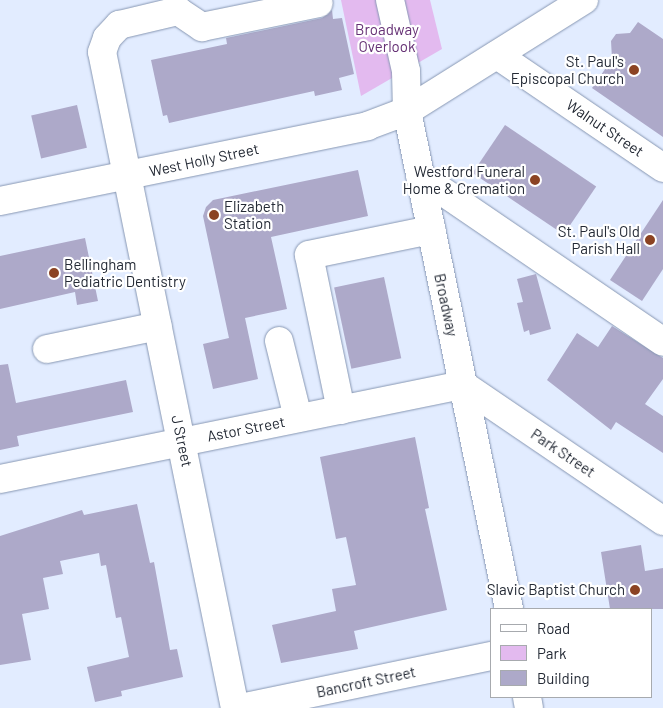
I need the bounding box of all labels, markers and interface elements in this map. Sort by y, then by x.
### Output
park label: Broadway Overlook [355,20,419,55]
place label: St. Paul's Episcopal Church [511,52,624,87]
marker: St. Paul's Episcopal Church [628,64,640,76]
street label: Walnut Street [563,96,647,160]
street label: West Holly Street [147,140,261,180]
place label: Westford Funeral Home & Cremation [403,162,525,197]
marker: Westford Funeral Home & Cremation [529,174,541,186]
place label: Elizabeth Station [224,197,284,232]
marker: Elizabeth Station [208,209,220,221]
place label: St. Paul's Old Parish Hall [558,222,640,257]
marker: St. Paul's Old Parish Hall [644,234,656,246]
place label: Bellingham Pediatric Dentistry [64,255,186,290]
marker: Bellingham Pediatric Dentistry [48,267,60,279]
street label: Broadway [431,272,461,338]
street label: J Street [168,413,196,469]
street label: Astor Street [205,413,287,445]
street label: Park Street [528,425,598,481]
place label: Slavic Baptist Church [487,581,625,599]
marker: Slavic Baptist Church [629,584,641,596]
legend [490,608,653,698]
text: Road [537,619,570,637]
text: Park [537,644,566,662]
street label: Bancroft Street [315,663,417,701]
text: Building [537,669,590,687]

